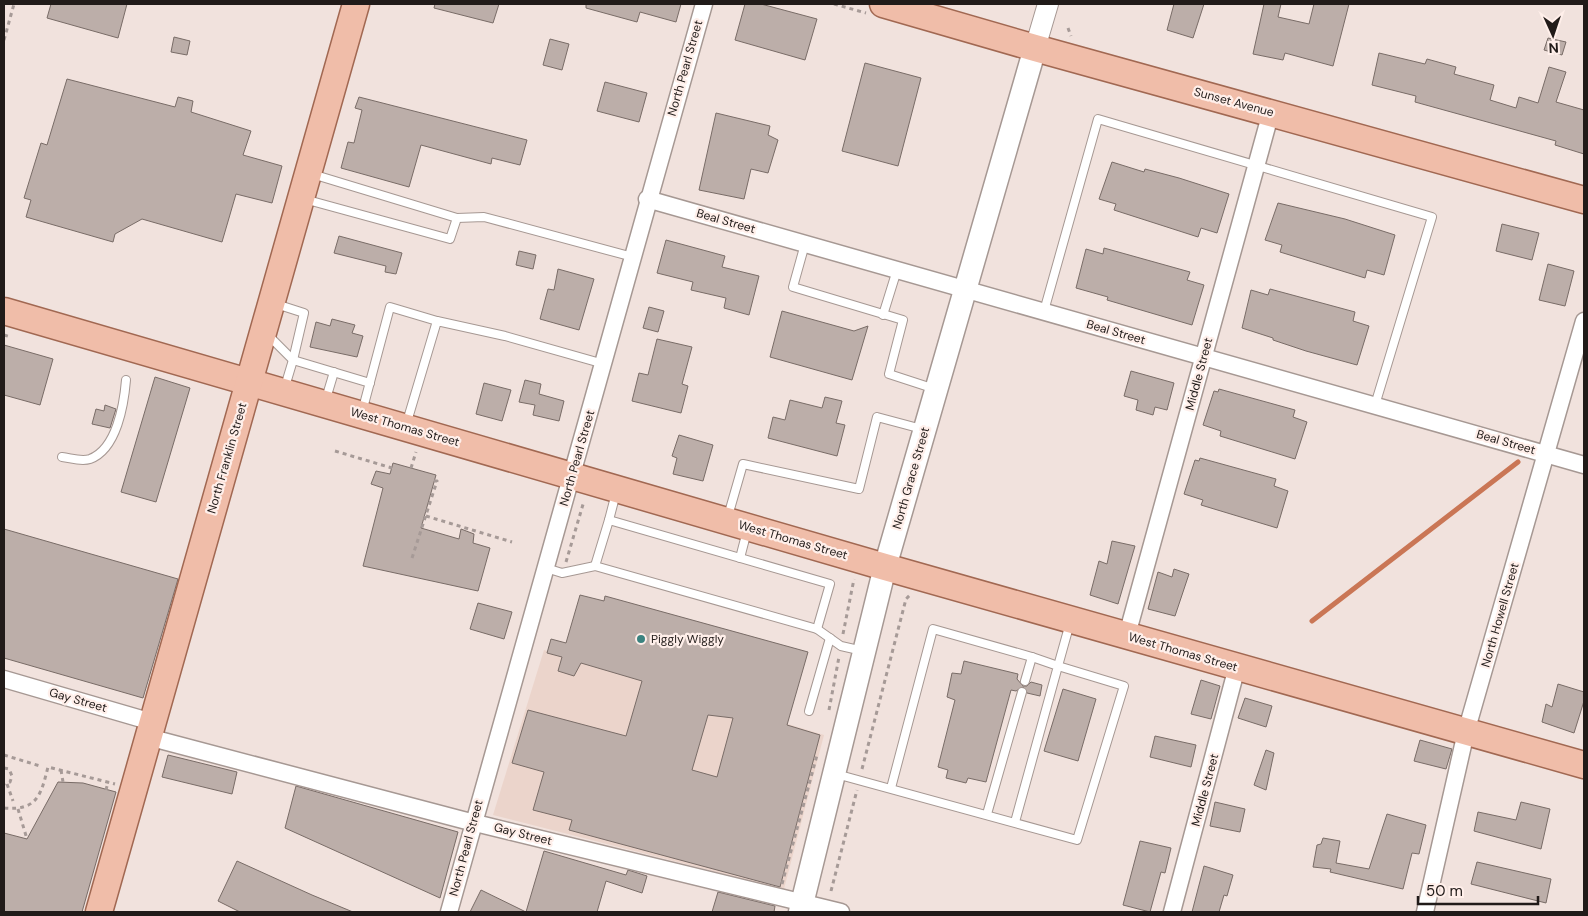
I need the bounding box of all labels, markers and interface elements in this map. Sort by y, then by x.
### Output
north arrow [1528,10,1578,60]
street label: North Pearl Street [664,18,706,118]
text: N [1548,39,1559,57]
street label: Sunset Avenue [1192,84,1276,120]
street label: Beal Street [695,205,758,237]
street label: Beal Street [1085,316,1148,348]
street label: Middle Street [1182,336,1216,412]
street label: North Franklin Street [204,400,251,515]
street label: West Thomas Street [349,404,462,450]
street label: North Pearl Street [556,408,598,508]
street label: North Grace Street [889,425,933,531]
street label: Beal Street [1475,426,1538,458]
street label: West Thomas Street [737,517,850,563]
street label: North Howell Street [1477,561,1523,669]
street label: West Thomas Street [1127,629,1240,675]
place label: Piggly Wiggly [651,631,724,647]
marker: Piggly Wiggly [635,633,647,645]
street label: Gay Street [47,684,109,716]
street label: Middle Street [1188,752,1222,828]
street label: North Pearl Street [445,798,487,898]
street label: Gay Street [492,819,554,849]
scale bar [1418,874,1538,906]
text: 50 m [1426,881,1463,901]

